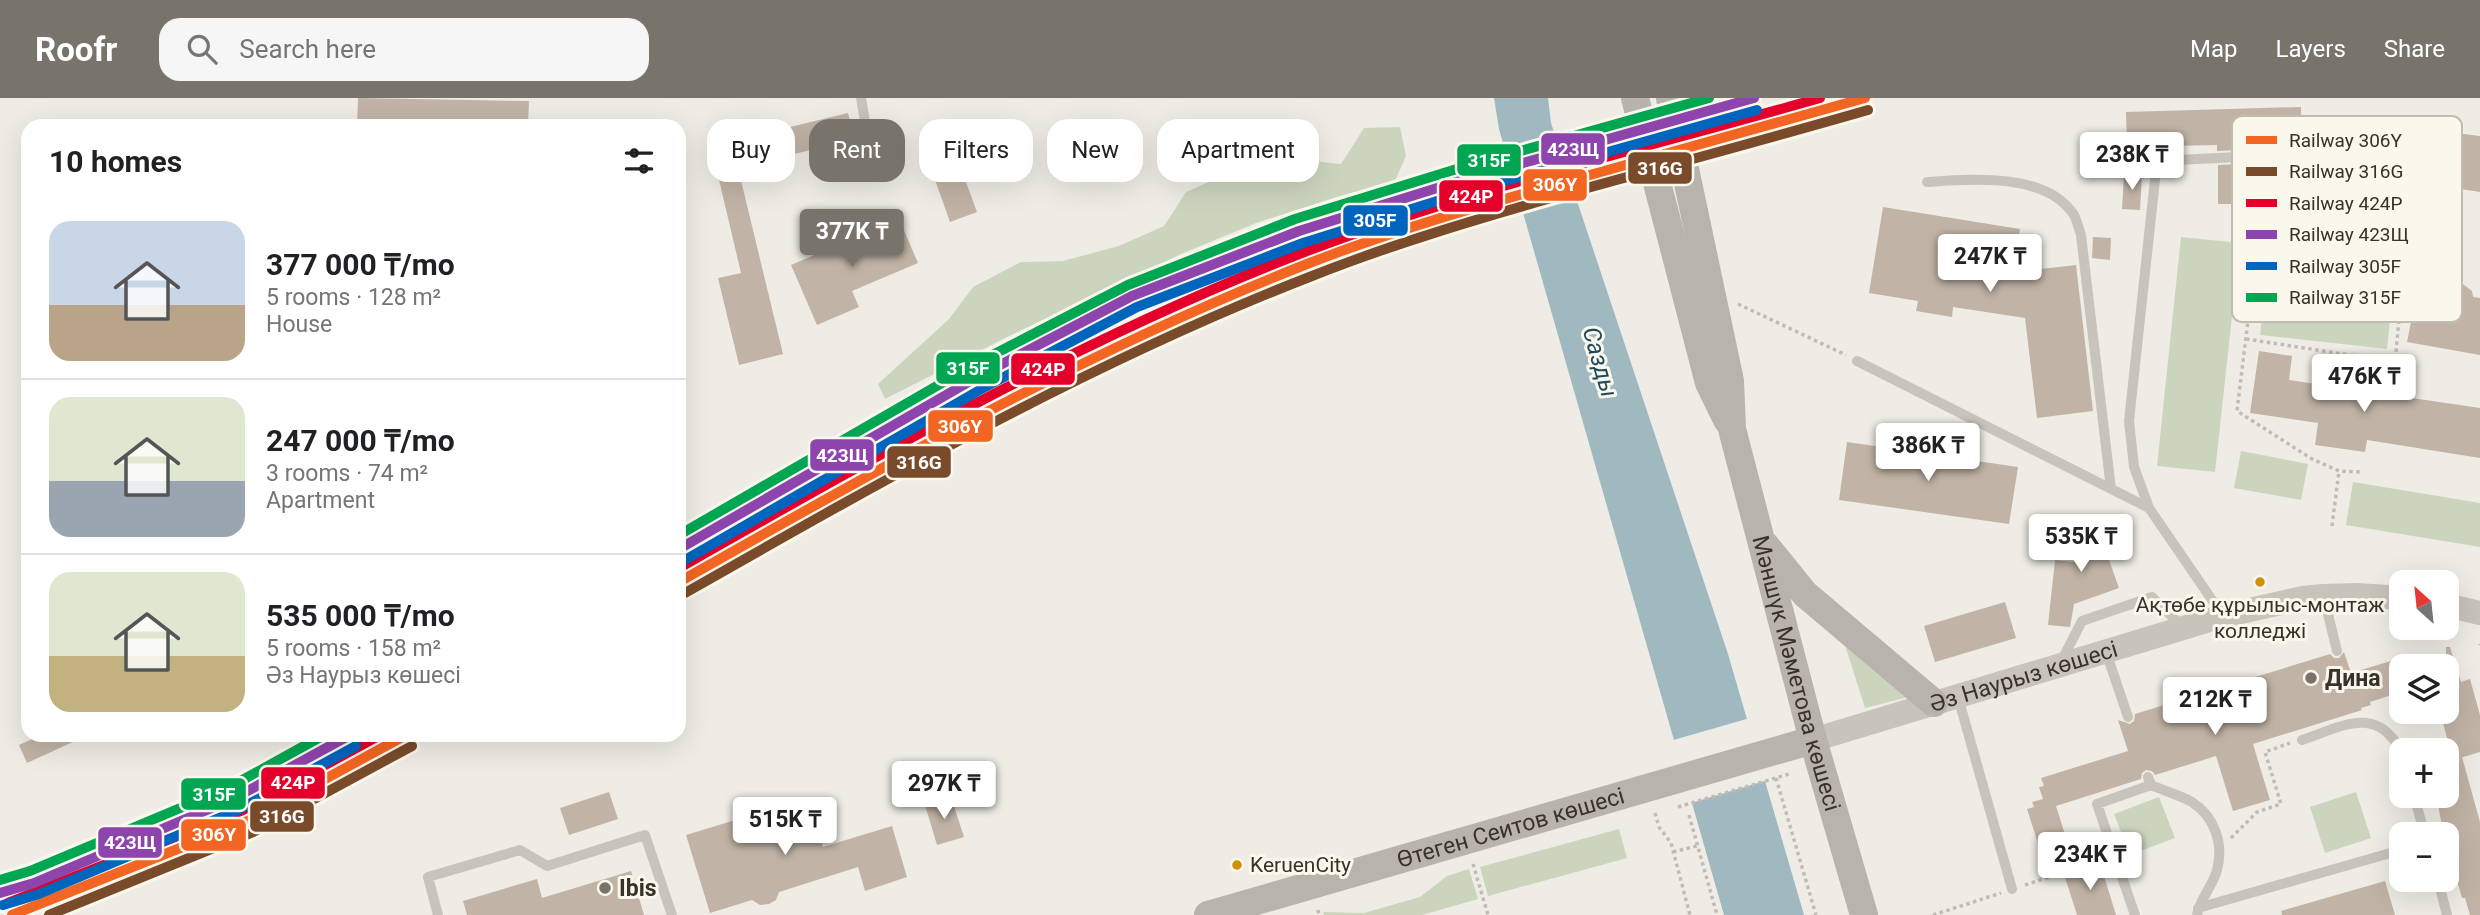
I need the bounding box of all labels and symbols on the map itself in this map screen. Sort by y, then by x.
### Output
legend [2232,116,2462,322]
text: Railway 306Y [2289,129,2402,152]
line badge: 423Щ [1540,132,1606,166]
pin: 238K ₸ [2075,132,2189,192]
text: 423Щ [1547,138,1599,161]
line badge: 315F [1456,143,1522,177]
text: 315F [1467,149,1511,172]
line badge: 316G [1627,151,1693,185]
text: 316G [1637,157,1683,180]
text: Railway 316G [2289,160,2403,183]
line badge: 306Y [1522,168,1588,202]
text: 306Y [1533,173,1577,196]
line badge: 424Р [1438,179,1504,213]
text: 424Р [1449,185,1493,208]
text: Railway 424Р [2289,192,2402,215]
line badge: 305F [1342,204,1409,237]
pin: 377K ₸ [795,209,909,269]
text: 305F [1353,209,1397,232]
text: Railway 423Щ [2289,223,2409,246]
pin: 247K ₸ [1933,234,2047,294]
text: Railway 305F [2289,255,2401,278]
text: Railway 315F [2289,286,2401,309]
water label: Сазды [1577,324,1623,400]
line badge: 315F [935,351,1001,385]
line badge: 424Р [1010,352,1076,386]
pin: 476K ₸ [2307,354,2421,414]
text: 315F [946,357,990,380]
text: 424Р [1021,358,1065,381]
line badge: 306Y [927,409,994,443]
text: 306Y [938,415,982,438]
pin: 386K ₸ [1871,424,1985,483]
line badge: 423Щ [809,438,875,472]
text: 423Щ [816,444,868,467]
line badge: 316G [886,445,952,479]
text: 316G [896,451,942,474]
pin: 535K ₸ [2024,514,2138,574]
street label: Мәншүк Мәметова көшесі [1747,533,1846,814]
north arrow [2389,570,2459,640]
marker: Ақтөбе құрылыс-монтаж колледжі [2253,575,2267,589]
place label: Ақтөбе құрылыс-монтаж колледжі [2136,593,2384,643]
street label: Әз Наурыз көшесі [1926,635,2121,717]
place label: Дина [2325,665,2381,692]
marker: Дина [2303,670,2319,686]
pin: 212K ₸ [2158,678,2272,737]
pin: 297K ₸ [887,762,1001,821]
line badge: 424Р [260,766,326,800]
text: 424Р [271,771,315,794]
line badge: 315F [180,777,247,811]
street label: Өтеген Сеитов көшесі [1394,782,1627,873]
text: 315F [192,783,236,806]
pin: 515K ₸ [728,798,842,857]
line badge: 316G [249,800,315,833]
text: 316G [259,805,305,828]
line badge: 306Y [180,818,247,852]
text: 306Y [192,823,236,846]
line badge: 423Щ [97,826,163,859]
text: 423Щ [104,831,156,854]
pin: 234K ₸ [2033,832,2147,892]
place label: KeruenCity [1250,853,1351,877]
marker: KeruenCity [1230,858,1244,872]
place label: Ibis [619,875,657,902]
marker: Ibis [597,880,613,896]

